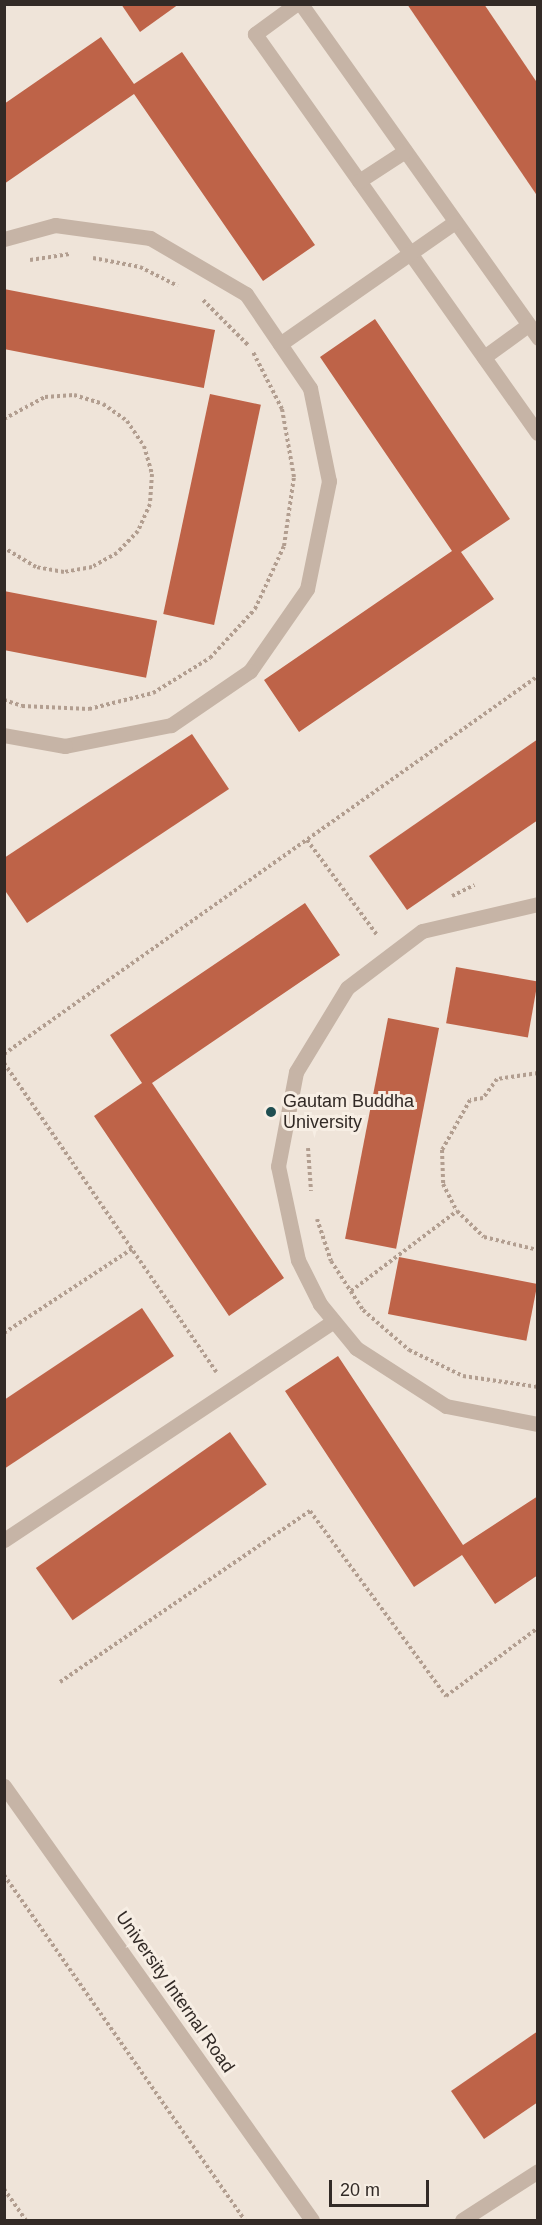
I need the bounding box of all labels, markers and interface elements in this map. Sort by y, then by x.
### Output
place label: Gautam Buddha University [283,1091,414,1134]
marker: Gautam Buddha University [264,1105,278,1119]
street label: University Internal Road [111,1907,239,2077]
scale bar [332,2168,432,2206]
text: 20 m [340,2180,380,2200]

